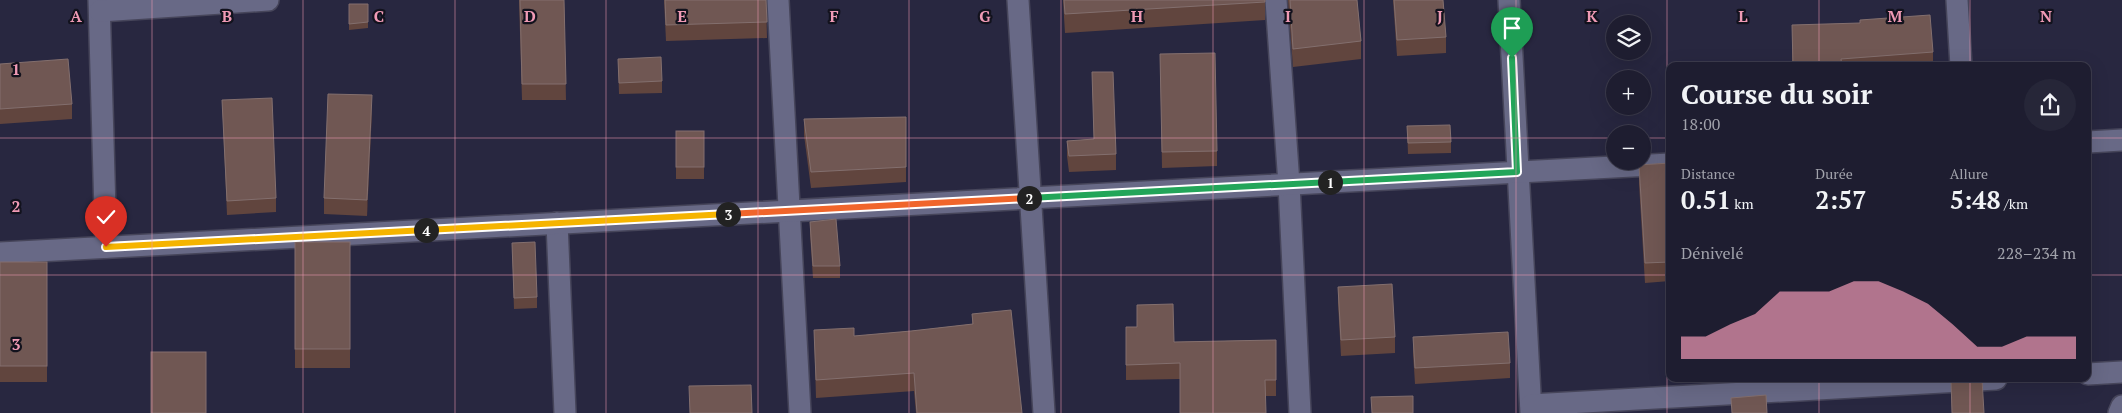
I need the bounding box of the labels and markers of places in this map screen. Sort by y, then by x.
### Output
pin [1491,7,1533,58]
pin: 1 [1318,170,1342,194]
pin: 2 [1016,186,1042,210]
pin [85,196,127,247]
pin: 3 [716,202,740,226]
pin: 4 [414,218,438,242]

